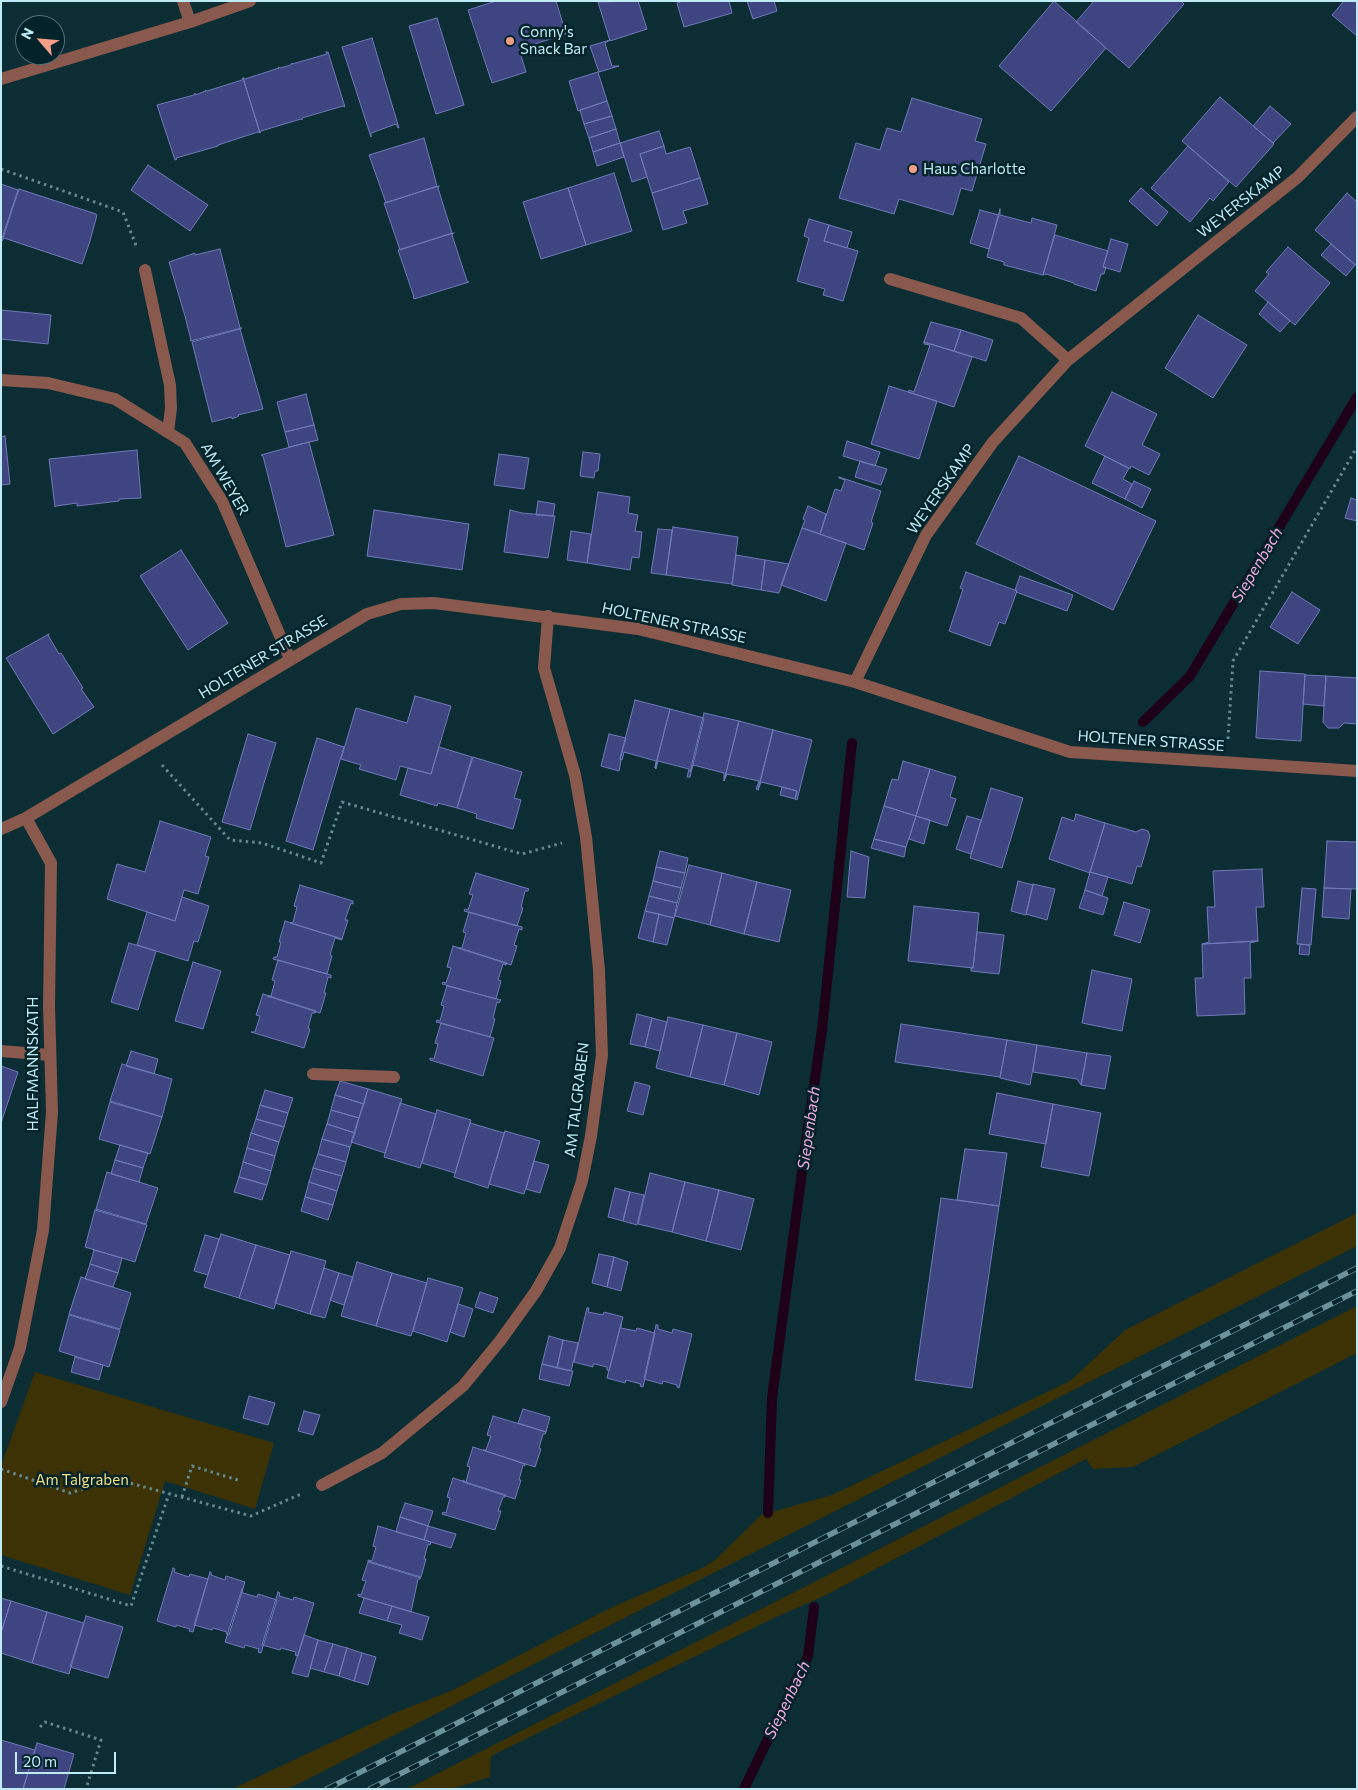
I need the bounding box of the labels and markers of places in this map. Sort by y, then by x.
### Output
place label: Conny's Snack Bar [520,23,587,58]
marker: Conny's Snack Bar [504,35,516,47]
place label: Haus Charlotte [923,160,1026,178]
marker: Haus Charlotte [907,163,919,175]

